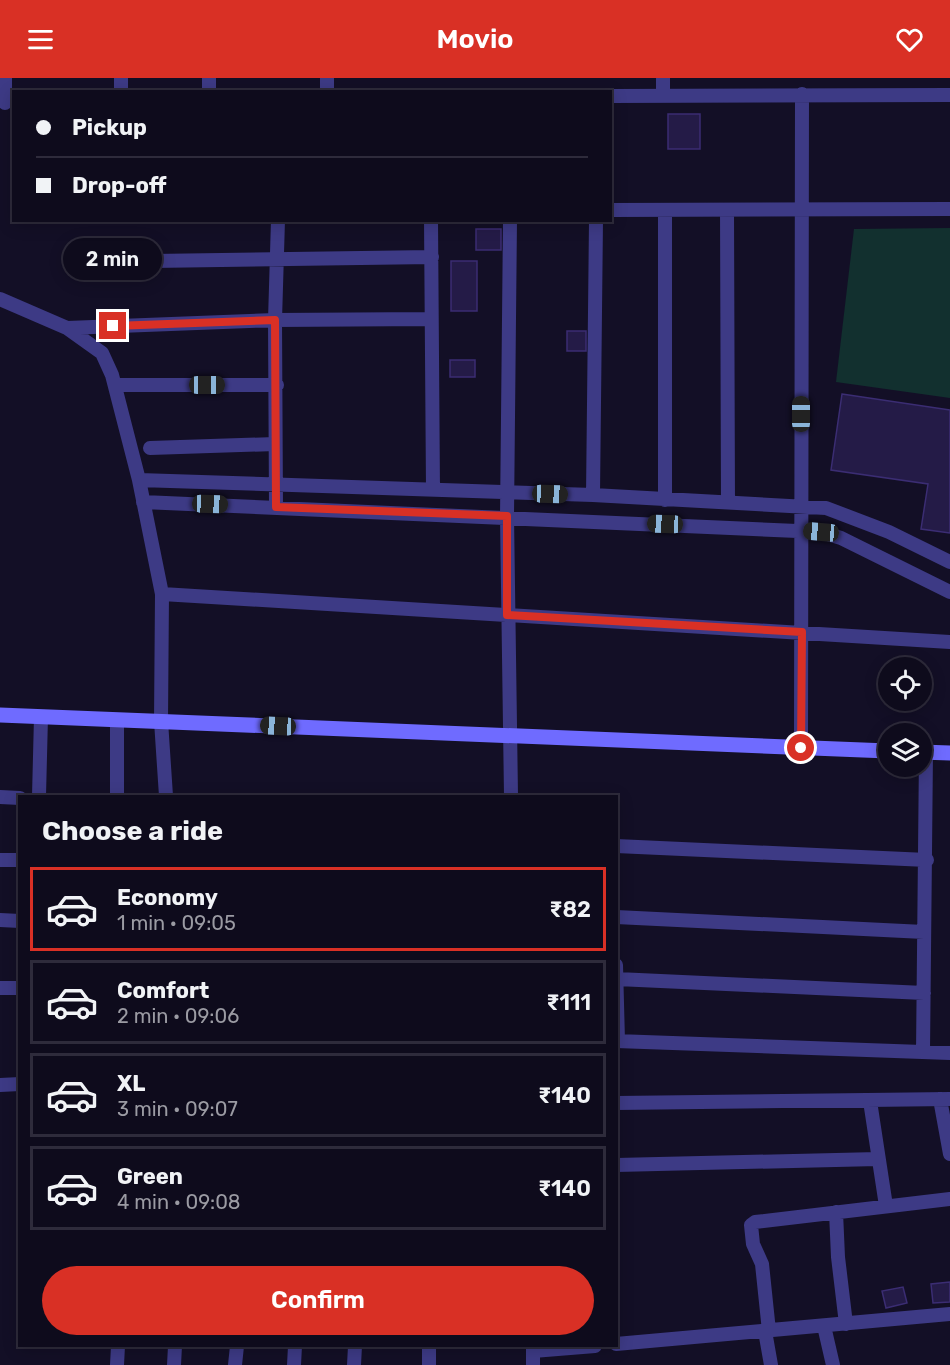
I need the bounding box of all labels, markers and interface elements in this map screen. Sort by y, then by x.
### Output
icon: menu [24,23,57,56]
text: Movio [436,23,514,55]
icon: heart [893,23,926,56]
text: Pickup [72,114,147,141]
text: Drop-off [72,172,167,199]
callout: 2 min [63,239,162,281]
text: 2 min [86,247,139,271]
route end [99,312,126,339]
car [189,376,225,394]
car [792,396,810,432]
car [532,484,568,504]
car [192,494,228,514]
car [647,514,683,534]
car [802,521,840,543]
map controls [878,657,932,777]
button: locate [878,657,932,711]
car [260,716,296,736]
button: layers [878,723,932,777]
route start [787,734,814,761]
text: Choose a ride [42,815,223,847]
icon: car [45,882,99,936]
text: Economy [117,884,218,911]
text: ₹82 [549,896,591,923]
text: 1 min · 09:05 [117,911,236,935]
icon: car [45,975,99,1029]
text: Comfort [117,977,209,1004]
text: ₹111 [546,989,591,1016]
text: 2 min · 09:06 [117,1004,239,1028]
icon: car [45,1068,99,1122]
text: XL [117,1070,145,1097]
text: ₹140 [538,1082,591,1109]
text: 3 min · 09:07 [117,1097,238,1121]
icon: car [45,1161,99,1215]
text: Green [117,1163,183,1190]
text: ₹140 [538,1175,591,1202]
text: 4 min · 09:08 [117,1190,241,1214]
button: Confirm [42,1266,594,1335]

